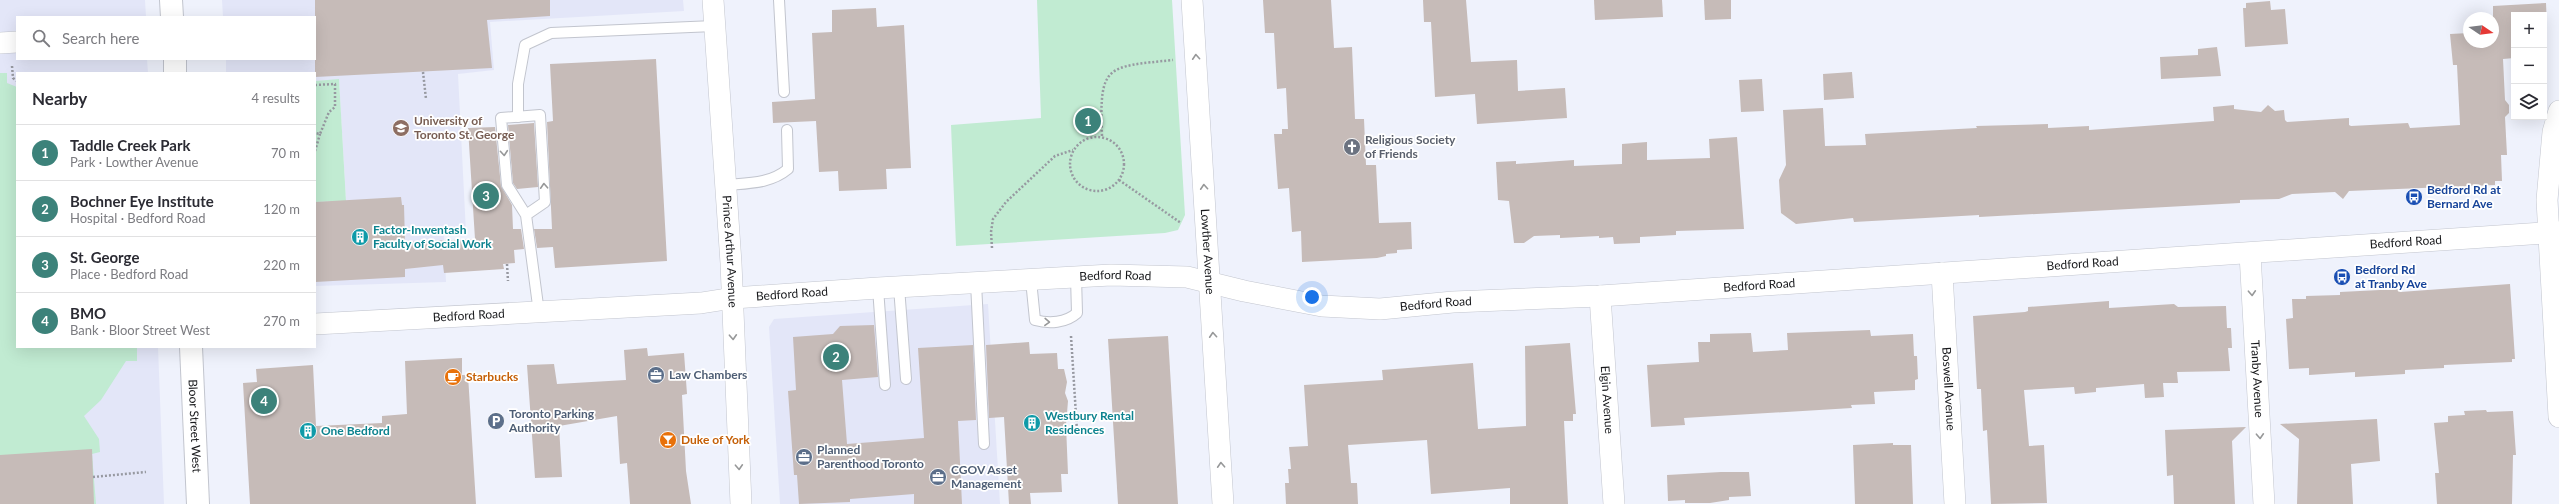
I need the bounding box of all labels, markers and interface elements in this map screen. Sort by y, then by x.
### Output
north arrow [2463,12,2499,48]
map controls [2511,12,2547,120]
button: + [2511,12,2547,48]
search box [16,16,316,60]
icon: search [30,27,52,49]
text: Search here [62,29,139,47]
button: − [2511,48,2547,84]
one-way arrow [1191,54,1200,60]
button: layers [2511,84,2547,120]
text: Nearby [32,88,87,109]
text: 4 results [252,90,300,106]
pin: 1 [1075,106,1101,136]
place label: University of Toronto St. George [414,113,515,142]
school or university icon: University of Toronto St. George [391,118,411,138]
place label: Religious Society of Friends [1365,132,1456,161]
text: Taddle Creek Park [70,136,191,154]
church icon: Religious Society of Friends [1342,137,1362,157]
text: 1 [41,145,49,161]
text: 70 m [271,145,300,161]
one-way arrow [499,150,508,156]
text: Park · Lowther Avenue [70,154,198,170]
pin: 3 [473,181,499,211]
place label: Bedford Rd at Bernard Ave [2427,182,2501,211]
one-way arrow [540,183,548,189]
one-way arrow [1199,184,1208,190]
bus stop icon: Bedford Rd at Bernard Ave [2404,187,2424,207]
text: Bochner Eye Institute [70,192,214,210]
street label: Prince Arthur Avenue [719,195,741,308]
text: 2 [41,201,49,217]
text: 120 m [263,201,300,217]
street label: Lowther Avenue [1198,208,1218,295]
text: Hospital · Bedford Road [70,210,205,226]
place label: Factor-Inwentash Faculty of Social Work [373,222,492,251]
building icon: Factor-Inwentash Faculty of Social Work [350,227,370,247]
street label: Bedford Road [2369,232,2442,252]
text: St. George [70,248,139,266]
street label: Bedford Road [2046,253,2119,273]
text: 3 [41,257,49,273]
text: 220 m [263,257,300,273]
place label: Bedford Rd at Tranby Ave [2355,262,2427,291]
text: Place · Bedford Road [70,266,188,282]
street label: Bedford Road [1079,267,1152,284]
bus stop icon: Bedford Rd at Tranby Ave [2332,267,2352,287]
street label: Bedford Road [1723,275,1796,295]
street label: Bedford Road [755,283,828,303]
your location [1302,287,1322,307]
one-way arrow [2248,290,2257,296]
street label: Bedford Road [1399,293,1472,314]
text: BMO [70,304,106,322]
street label: Bedford Road [432,306,505,325]
text: 4 [41,313,49,329]
text: 270 m [263,313,300,329]
one-way arrow [1044,317,1051,326]
text: Bank · Bloor Street West [70,322,210,338]
one-way arrow [1209,332,1218,338]
one-way arrow [729,334,738,340]
street label: Tranby Avenue [2248,340,2267,418]
pin: 2 [823,342,849,372]
street label: Boswell Avenue [1939,347,1959,431]
office icon: Law Chambers [646,365,666,385]
street label: Elgin Avenue [1598,365,1617,434]
cafe icon: Starbucks [443,367,463,387]
place label: Law Chambers [669,367,747,382]
place label: Starbucks [466,369,518,384]
street label: Bloor Street West [185,379,205,474]
pin: 4 [251,386,277,416]
place label: Toronto Parking Authority [508,406,595,435]
place label: Westbury Rental Residences [1045,408,1134,437]
parking icon: Toronto Parking Authority [486,411,506,431]
building icon: Westbury Rental Residences [1022,413,1042,433]
building icon: One Bedford [298,421,318,441]
place label: One Bedford [321,423,390,438]
bar icon: Duke of York [658,430,678,450]
place label: Duke of York [681,432,750,447]
one-way arrow [2256,433,2265,439]
place label: Planned Parenthood Toronto [817,442,924,471]
office icon: Planned Parenthood Toronto [794,447,814,467]
place label: CGOV Asset Management [951,462,1022,491]
one-way arrow [1216,462,1225,468]
one-way arrow [735,464,743,470]
office icon: CGOV Asset Management [928,467,948,487]

